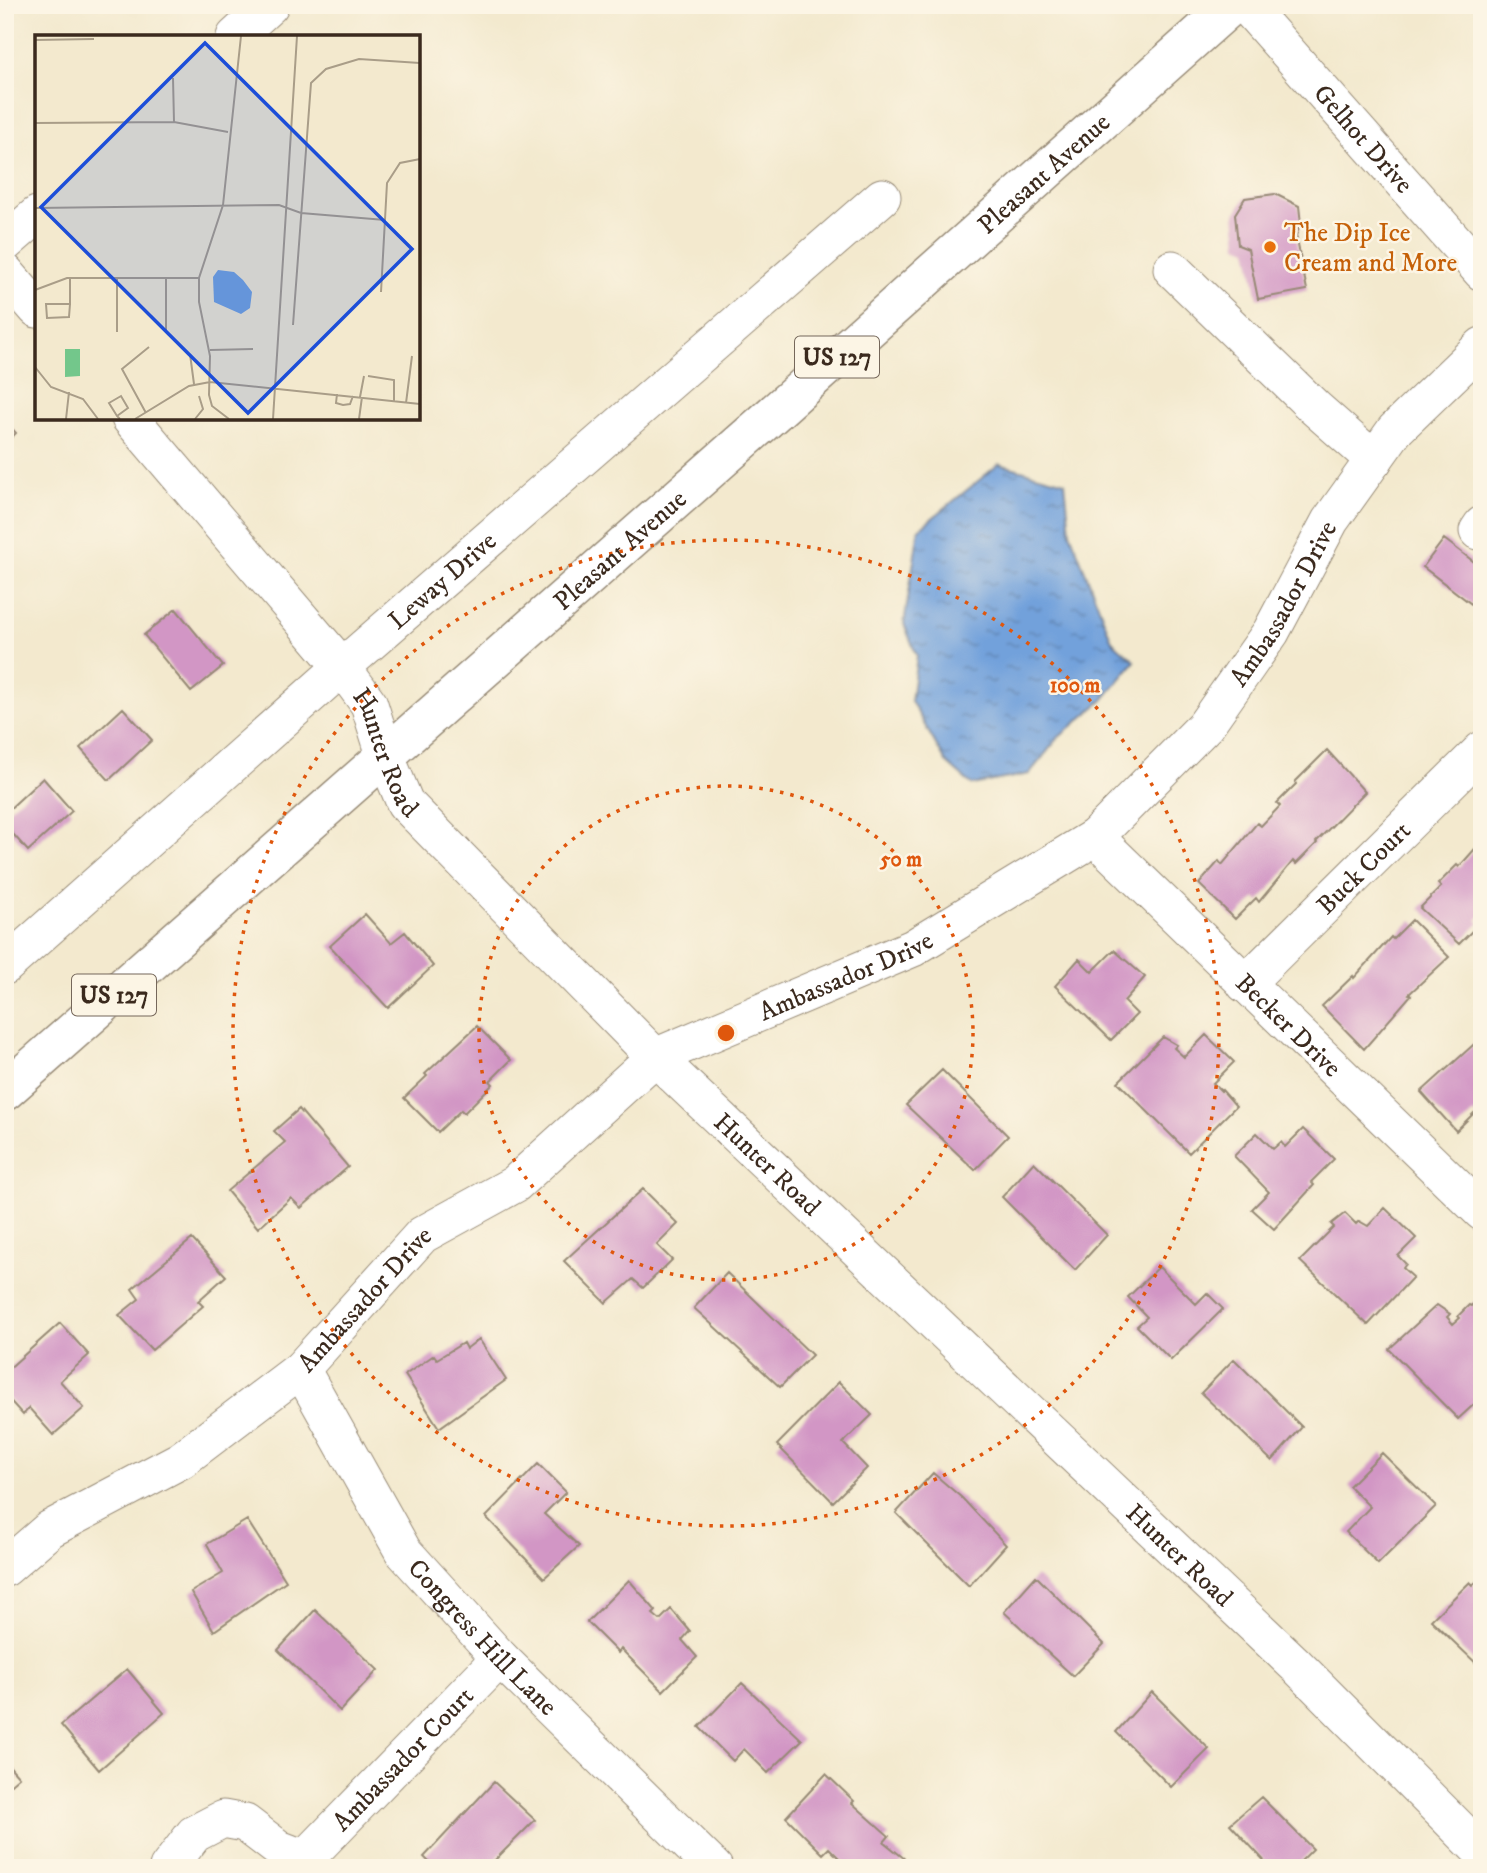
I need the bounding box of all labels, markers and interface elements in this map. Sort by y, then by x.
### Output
inset map [35,35,420,420]
street label: Gelhot Drive [1306,78,1420,201]
street label: Pleasant Avenue [971,106,1118,242]
place label: The Dip Ice Cream and More [1284,217,1457,280]
marker: The Dip Ice Cream and More [1262,239,1278,255]
road number: US 127 [795,336,879,378]
street label: Pleasant Avenue [547,483,694,618]
street label: Ambassador Drive [1223,515,1345,693]
street label: Leway Drive [382,525,504,637]
text: 100 m [1050,673,1100,699]
street label: Hunter Road [345,682,425,825]
street label: Buck Court [1310,815,1418,922]
text: 50 m [879,847,922,873]
street label: Ambassador Drive [754,925,940,1029]
street label: Becker Drive [1228,967,1348,1085]
road number: US 127 [72,974,156,1015]
centre of rings [714,1021,738,1045]
street label: Hunter Road [706,1106,827,1224]
street label: Ambassador Drive [291,1218,437,1380]
street label: Hunter Road [1118,1497,1239,1615]
street label: Congress Hill Lane [400,1553,564,1723]
street label: Ambassador Court [326,1680,481,1839]

